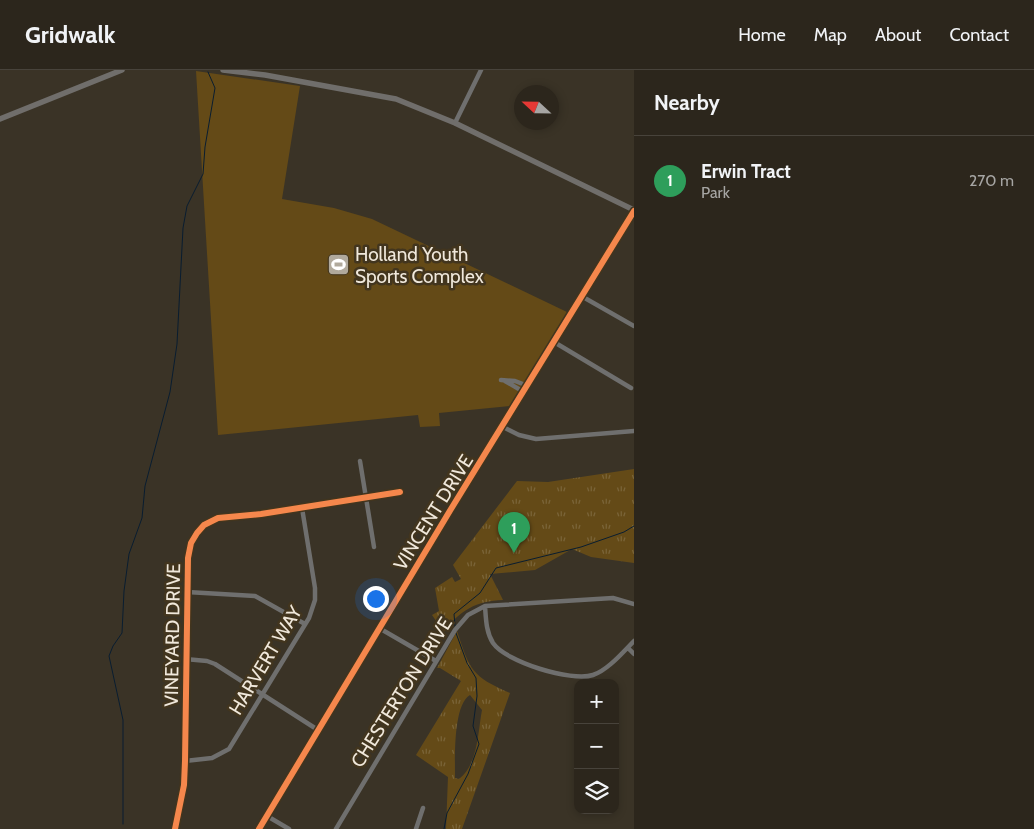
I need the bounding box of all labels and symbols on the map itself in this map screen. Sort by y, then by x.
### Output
north arrow [514,85,559,130]
place label: Holland Youth Sports Complex [355,243,484,288]
sports icon: Holland Youth Sports Complex [327,253,351,277]
street label: VINCENT DRIVE [389,450,478,574]
pin: 1 [498,512,530,553]
street label: VINEYARD DRIVE [160,563,185,707]
your location [363,586,389,612]
street label: HARVERT WAY [224,602,307,719]
street label: CHESTERTON DRIVE [346,613,457,772]

